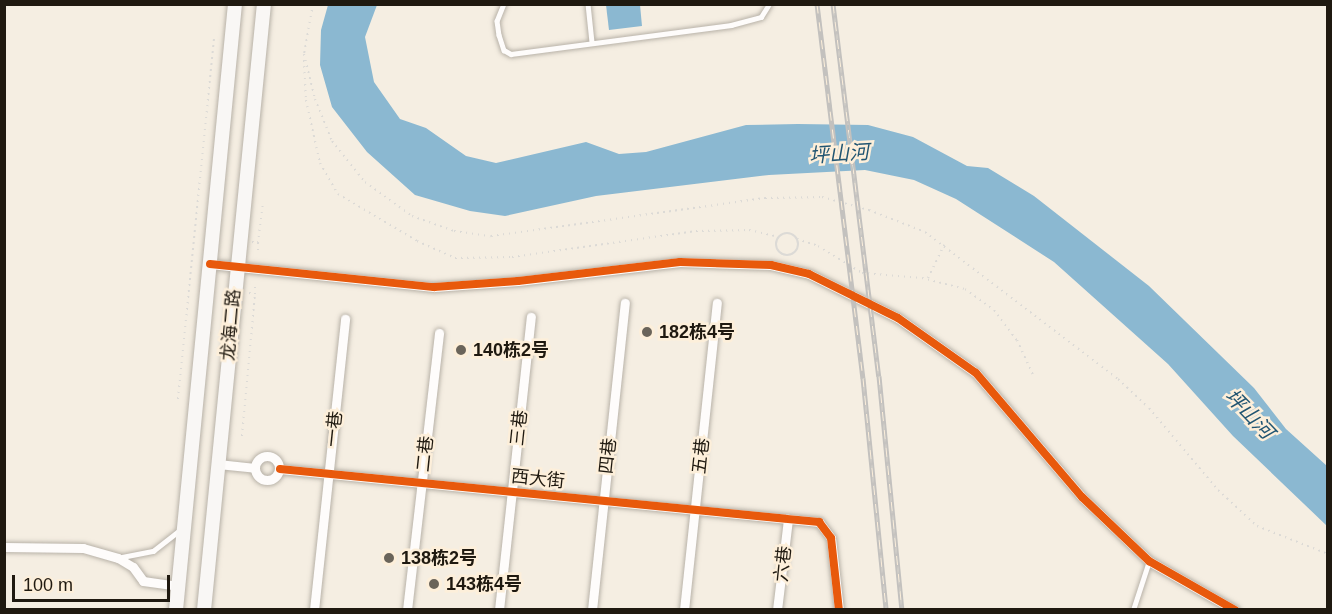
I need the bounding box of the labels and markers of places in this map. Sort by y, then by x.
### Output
place label: 182栋4号 [659,321,735,343]
marker: 182栋4号 [640,325,654,339]
place label: 140栋2号 [473,339,549,361]
marker: 140栋2号 [454,343,468,357]
place label: 138栋2号 [401,547,477,569]
marker: 138栋2号 [382,551,396,565]
place label: 143栋4号 [446,573,522,595]
marker: 143栋4号 [427,577,441,591]

